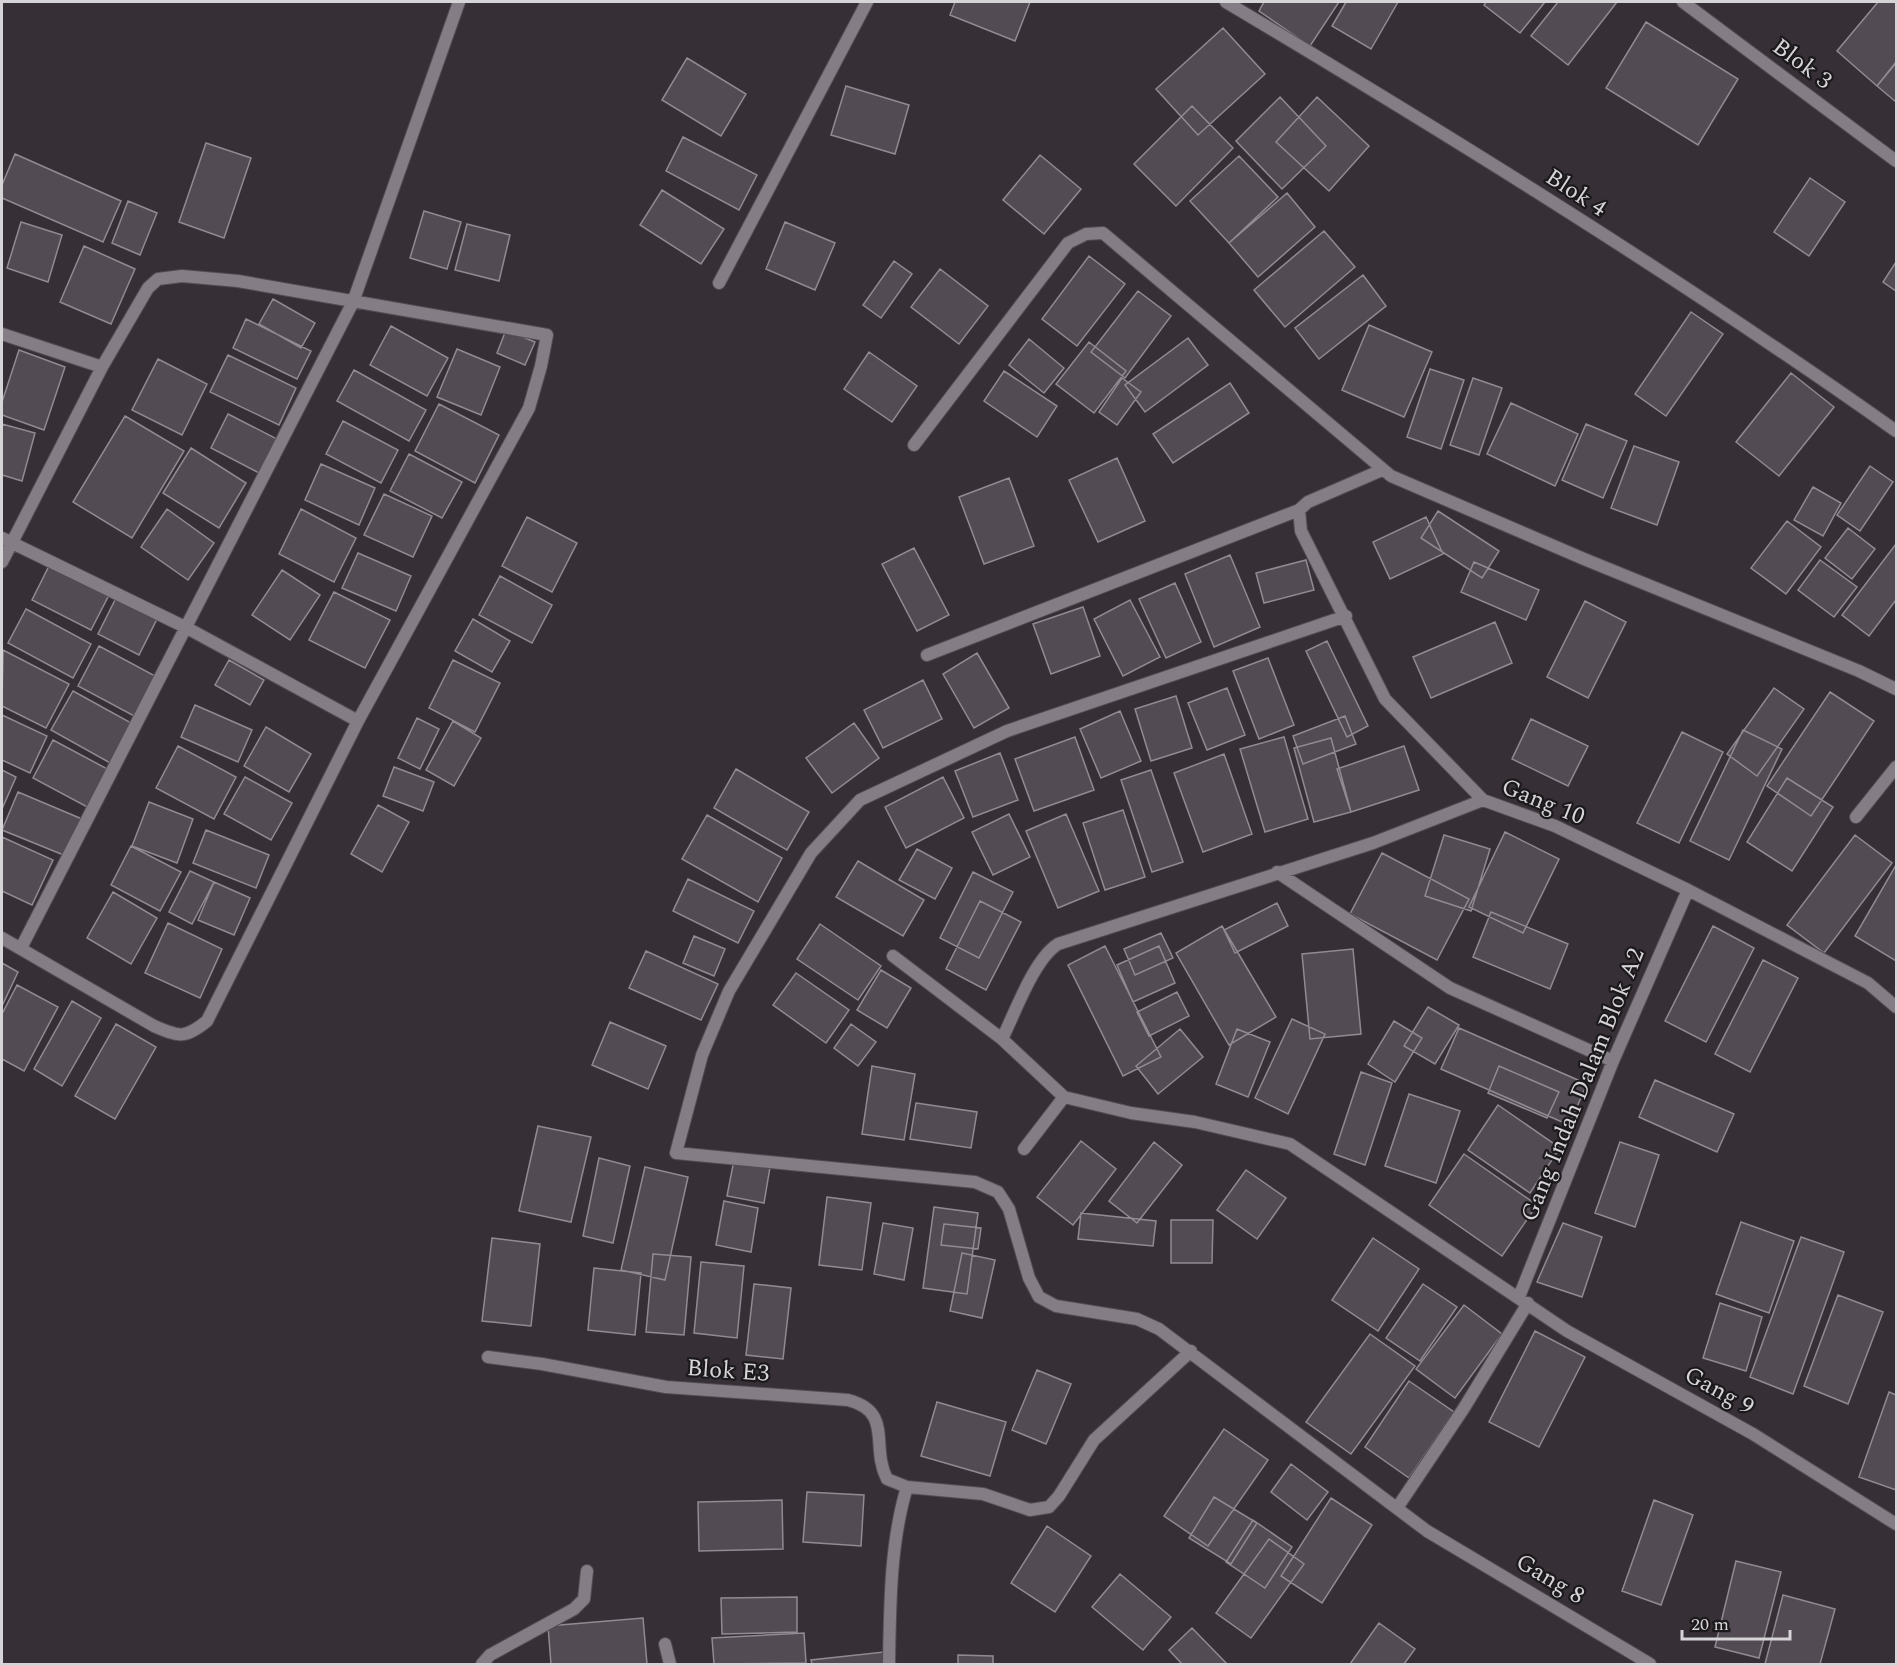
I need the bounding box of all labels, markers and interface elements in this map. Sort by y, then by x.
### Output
street label: Blok 3 [1764,29,1840,99]
street label: Blok 4 [1538,160,1614,226]
street label: Gang 10 [1496,769,1590,835]
street label: Gang Indah Dalam Blok A2 [1512,943,1654,1227]
street label: Blok E3 [686,1350,770,1392]
street label: Gang 9 [1677,1357,1761,1425]
street label: Gang 8 [1509,1544,1591,1614]
scale bar [1682,1603,1790,1641]
text: 20 m [1691,1611,1729,1638]

